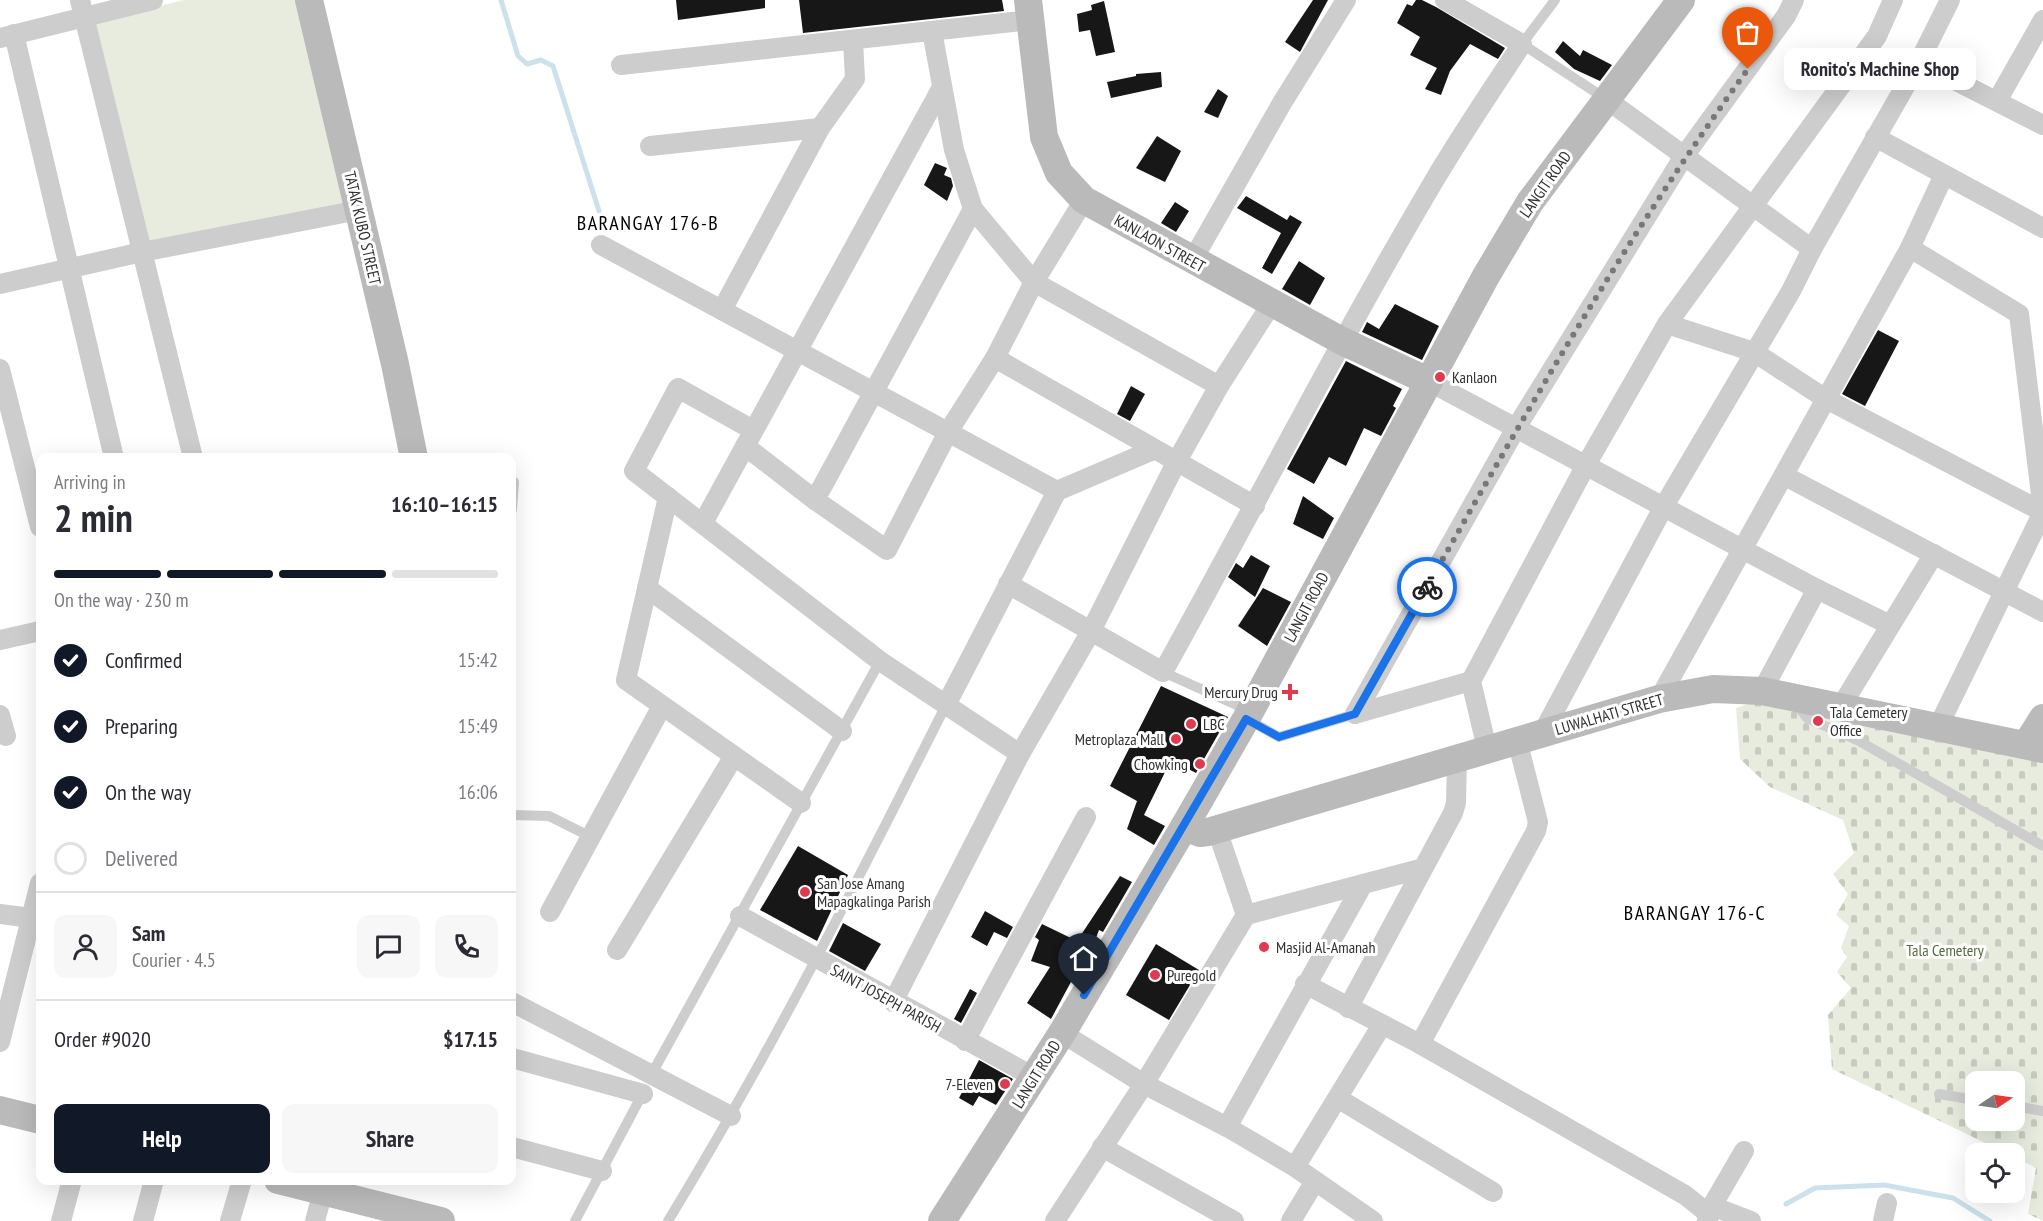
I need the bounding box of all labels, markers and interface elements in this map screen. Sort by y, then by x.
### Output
pin [1722,7,1773,69]
icon: bag [1731,16,1764,49]
callout: Ronito's Machine Shop [1784,48,1976,90]
text: Ronito's Machine Shop [1801,56,1959,82]
street label: LANGIT ROAD [1515,147,1575,221]
street label: TATAK KUBO STREET [340,169,386,287]
district label: BARANGAY 176-B [577,210,719,236]
street label: KANLAON STREET [1111,210,1209,276]
place label: Kanlaon [1452,367,1497,387]
marker: Kanlaon [1433,370,1447,384]
text: Arriving in [54,469,126,495]
text: 16:10–16:15 [391,490,498,518]
text: 2 min [54,492,133,543]
courier [1397,557,1457,617]
street label: LANGIT ROAD [1279,569,1333,645]
icon: bike [1411,571,1444,604]
text: On the way · 230 m [54,587,189,613]
icon: check [54,644,87,677]
text: Confirmed [105,646,182,674]
text: 15:42 [458,647,498,673]
place label: Mercury Drug [1204,682,1278,702]
marker: Mercury Drug [1283,685,1297,699]
street label: LUWALHATI STREET [1553,689,1665,739]
place label: Tala Cemetery Office [1830,702,1908,740]
icon: check [54,710,87,743]
text: Preparing [105,712,178,740]
text: 15:49 [458,713,498,739]
place label: LBC [1203,714,1225,734]
marker: Tala Cemetery Office [1811,714,1825,728]
marker: LBC [1184,717,1198,731]
place label: Metroplaza Mall [1075,729,1164,749]
marker: Metroplaza Mall [1169,732,1183,746]
place label: Chowking [1134,754,1188,774]
marker: Chowking [1193,757,1207,771]
icon: check [54,776,87,809]
text: On the way [105,778,191,806]
text: 16:06 [458,779,498,805]
text: Delivered [105,844,178,872]
place label: San Jose Amang Mapagkalinga Parish [817,873,931,911]
marker: San Jose Amang Mapagkalinga Parish [798,885,812,899]
district label: BARANGAY 176-C [1624,900,1766,926]
button: person [54,915,117,978]
button: chat [357,915,420,978]
button: phone [435,915,498,978]
text: Sam [132,919,165,947]
pin [1058,933,1109,995]
place label: Masjid Al-Amanah [1276,937,1376,957]
marker: Masjid Al-Amanah [1257,940,1271,954]
park label: Tala Cemetery [1906,940,1984,960]
icon: home [1067,942,1100,975]
text: Courier · 4.5 [132,947,216,973]
street label: SAINT JOSEPH PARISH [827,959,945,1037]
place label: Puregold [1167,965,1216,985]
marker: Puregold [1148,968,1162,982]
text: Order #9020 [54,1025,151,1053]
text: $17.15 [443,1025,498,1053]
street label: LANGIT ROAD [1007,1036,1065,1112]
north arrow [1965,1071,2025,1131]
map controls [1965,1071,2025,1203]
place label: 7-Eleven [945,1074,993,1094]
marker: 7-Eleven [998,1077,1012,1091]
button: Help [54,1104,270,1173]
button: Share [282,1104,498,1173]
button: locate [1965,1143,2025,1203]

